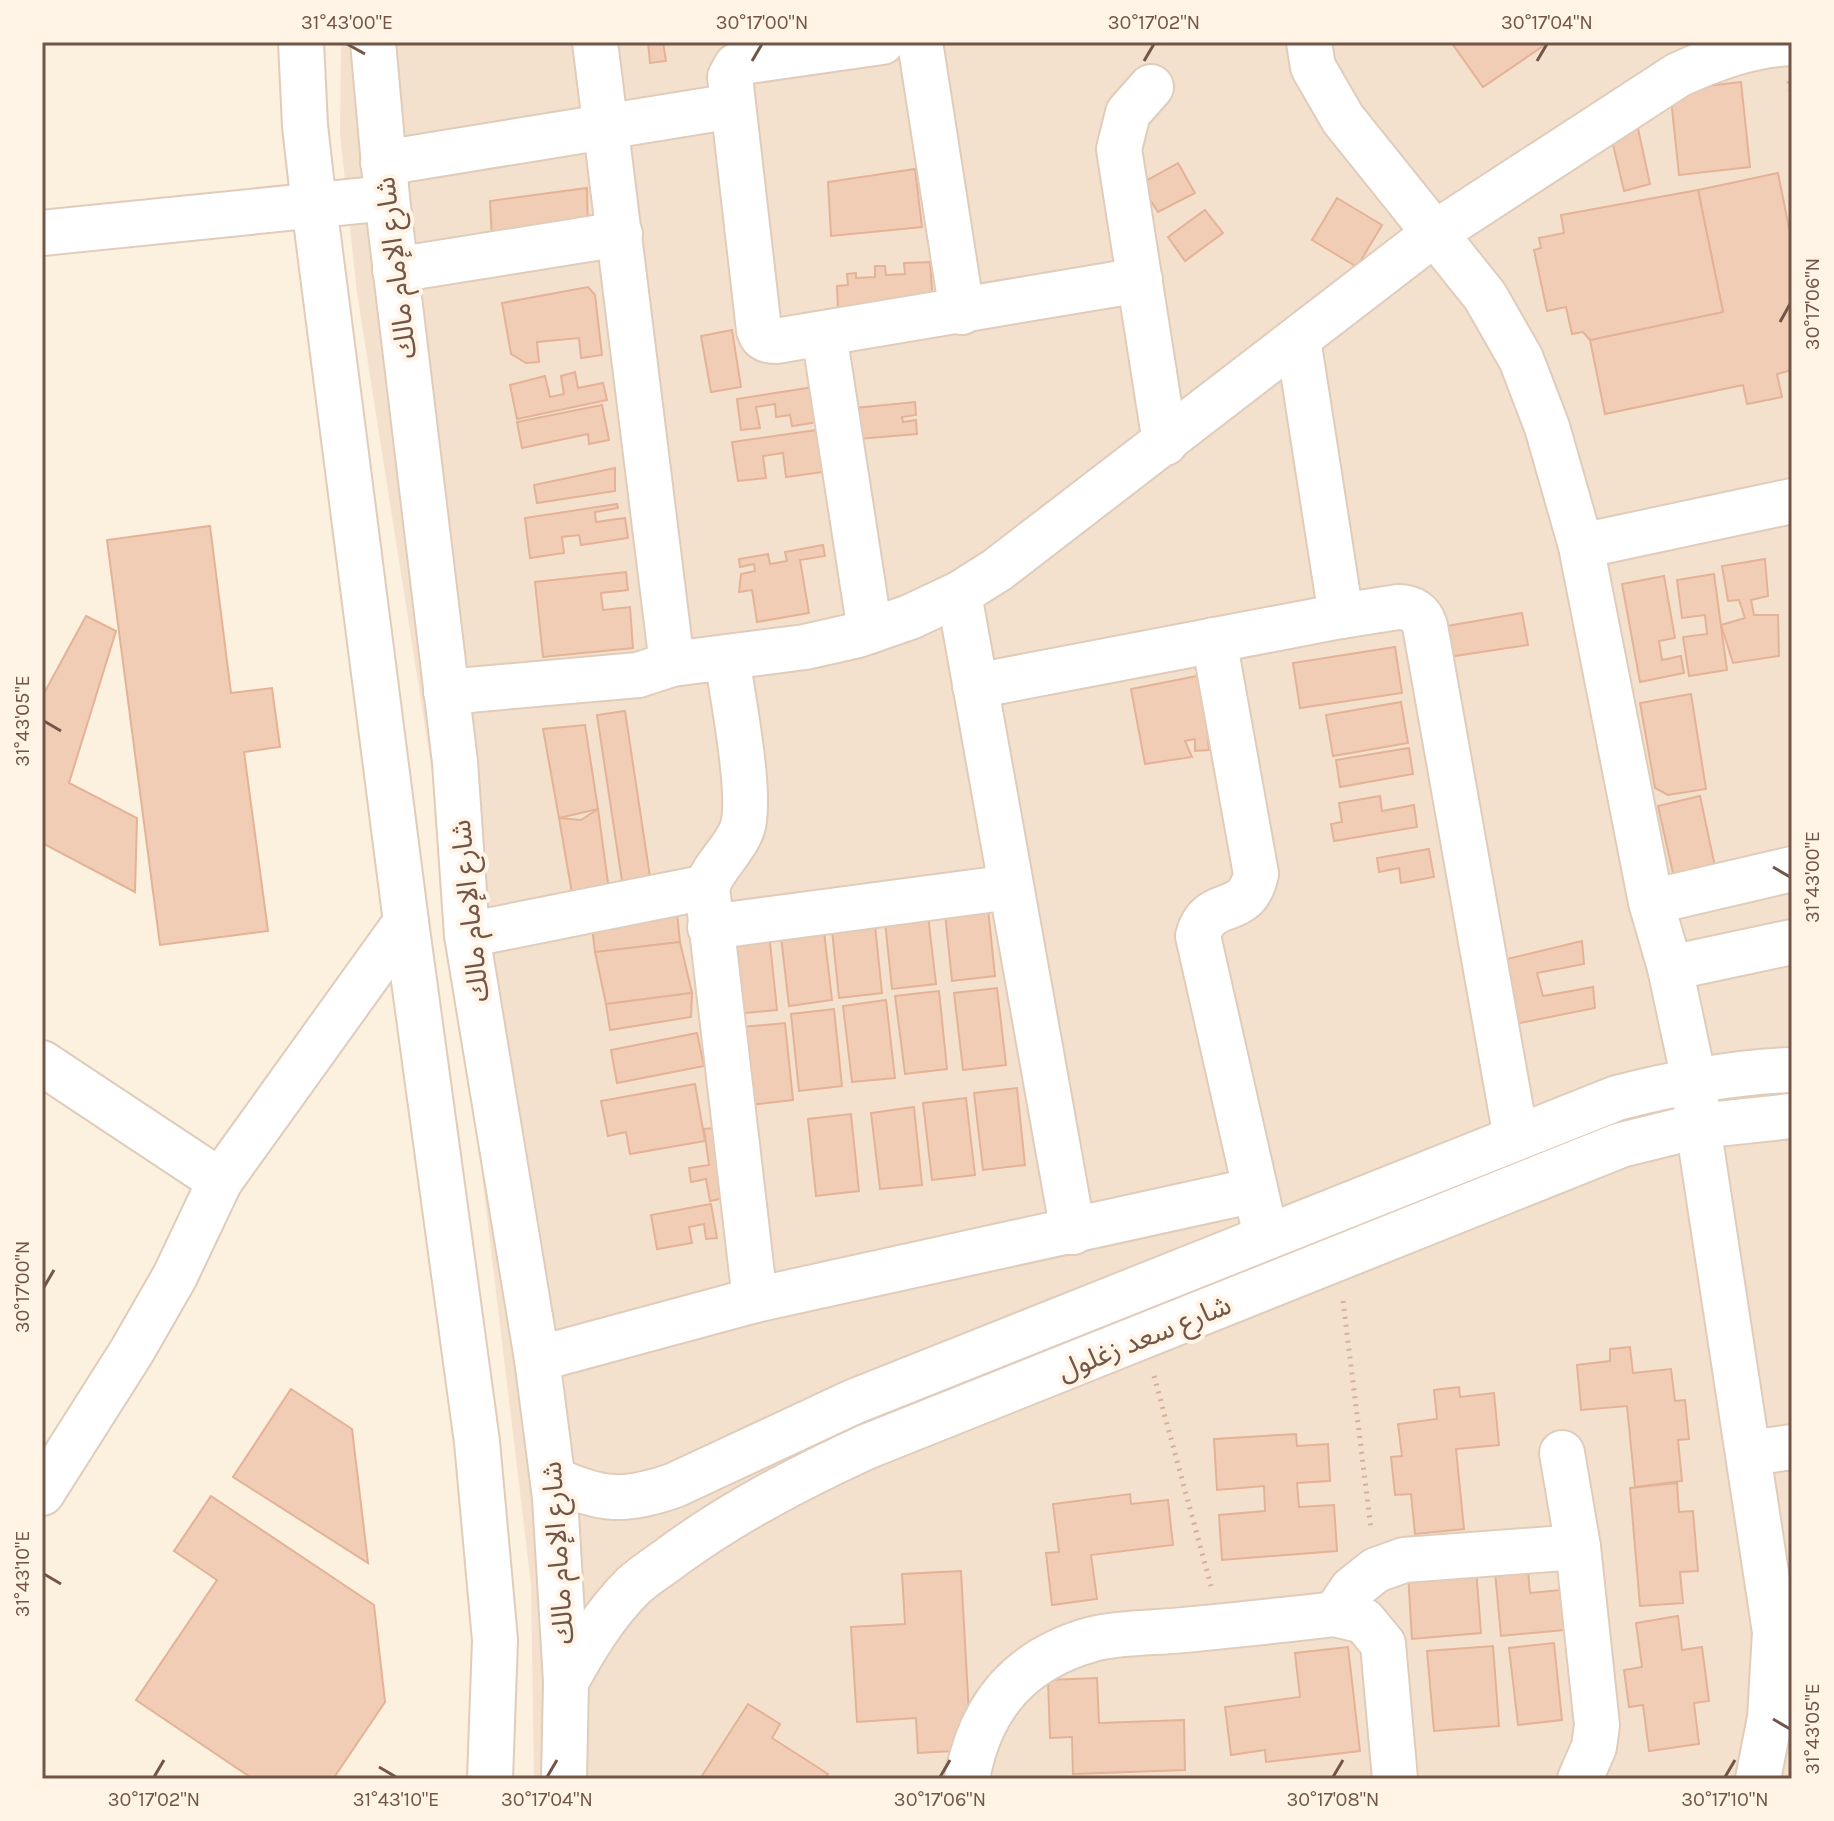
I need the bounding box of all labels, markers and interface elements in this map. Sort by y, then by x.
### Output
text: 31°43'00"E [301,11,393,34]
text: 30°17'00"N [716,11,808,34]
text: 30°17'02"N [1108,11,1200,34]
text: 30°17'04"N [1501,11,1593,34]
street label: شارع الإمام مالك [368,175,427,361]
text: 30°17'06"N [1801,258,1824,350]
text: 31°43'05"E [11,675,34,767]
street label: شارع الإمام مالك [444,818,499,1004]
text: 31°43'00"E [1801,831,1824,923]
text: 30°17'00"N [11,1241,34,1333]
street label: شارع سعد زغلول [1053,1288,1237,1391]
street label: شارع الإمام مالك [535,1460,584,1645]
text: 31°43'10"E [11,1531,34,1617]
text: 31°43'05"E [1801,1683,1824,1775]
text: 30°17'02"N [108,1788,200,1811]
text: 31°43'10"E [353,1788,439,1811]
text: 30°17'04"N [501,1788,593,1811]
text: 30°17'06"N [894,1788,986,1811]
text: 30°17'08"N [1286,1788,1380,1811]
text: 30°17'10"N [1681,1788,1769,1811]

